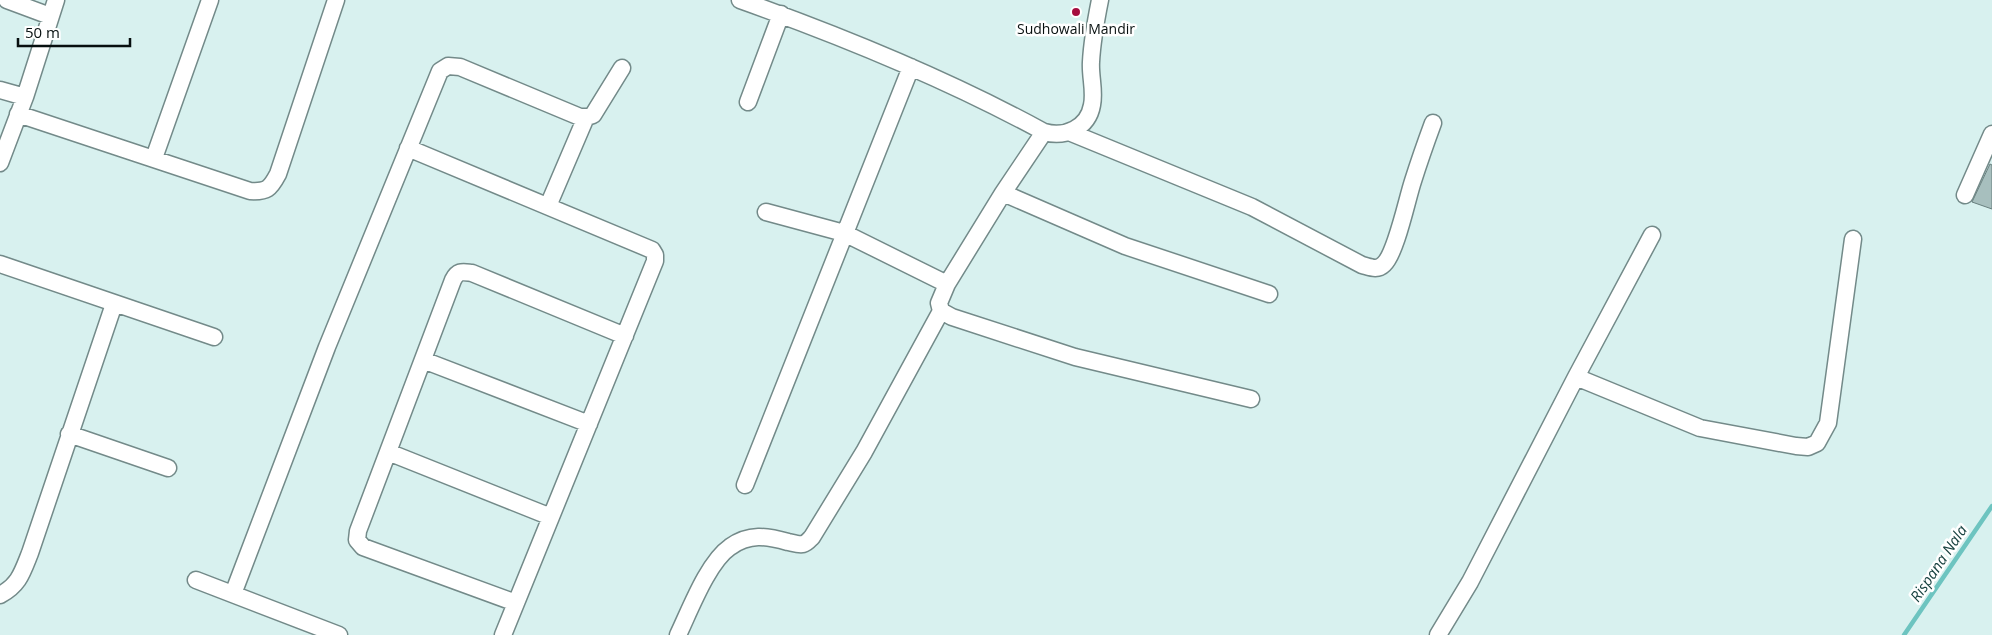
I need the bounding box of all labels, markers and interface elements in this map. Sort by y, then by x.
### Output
marker: Sudhowali Mandir [1070,6,1082,18]
scale bar [18,15,130,47]
place label: Sudhowali Mandir [1017,19,1135,38]
text: 50 m [25,22,60,42]
water label: Rispana Nala [1905,520,1971,605]

